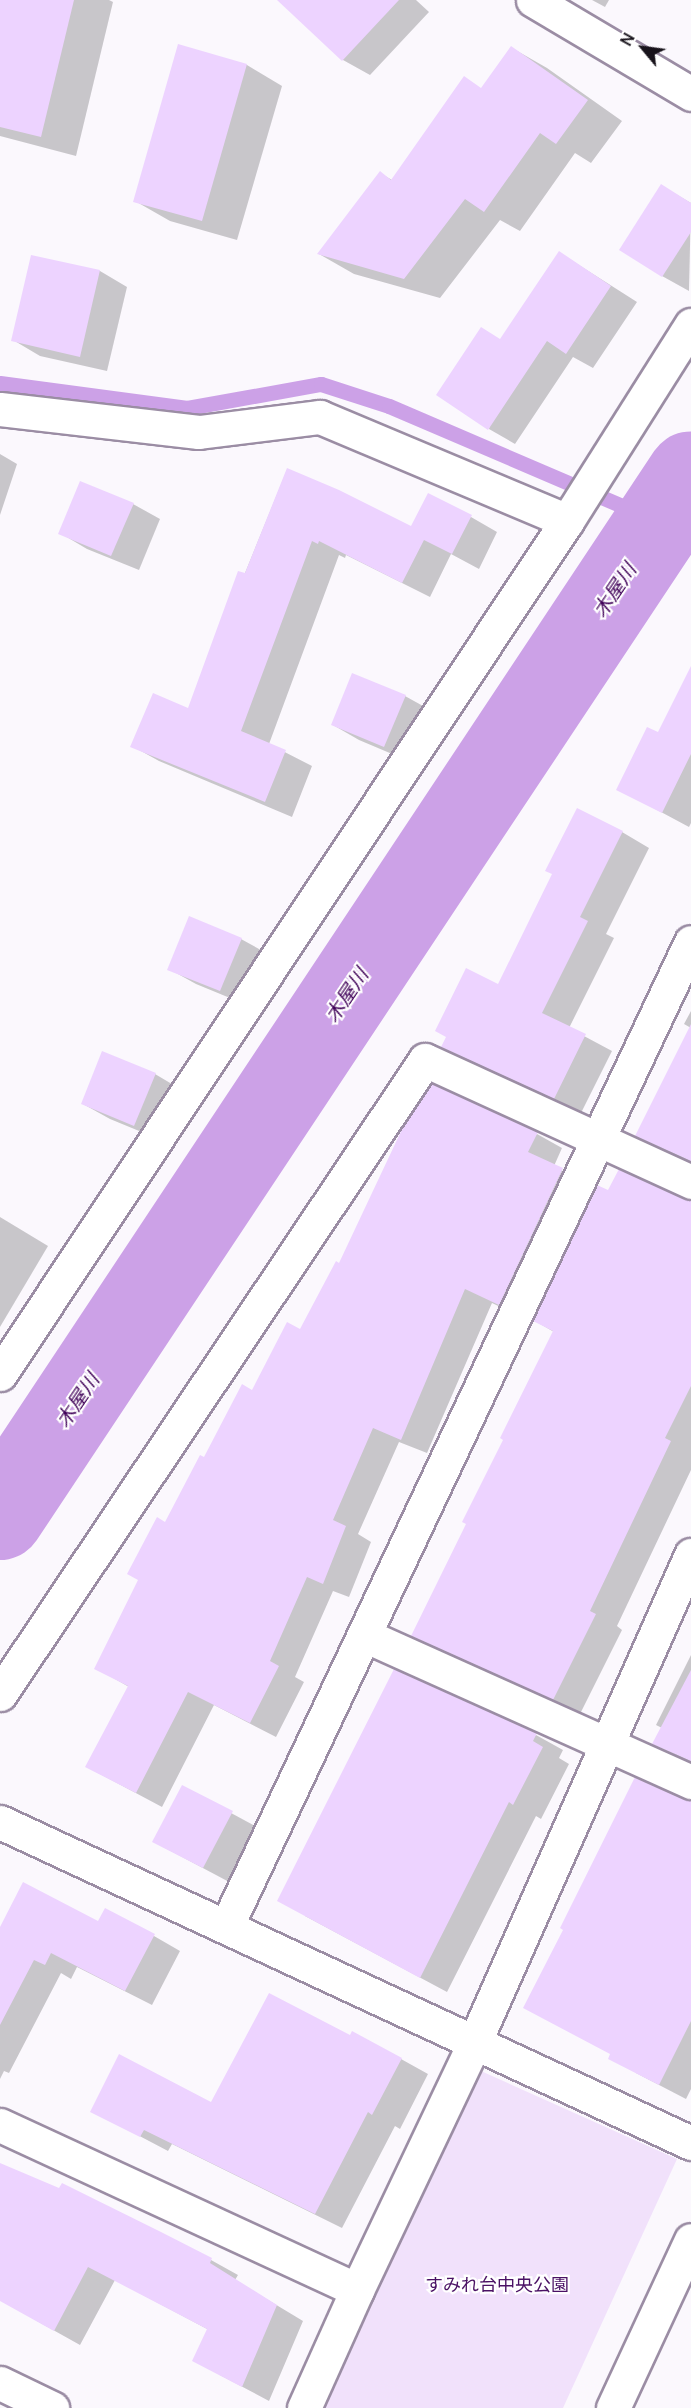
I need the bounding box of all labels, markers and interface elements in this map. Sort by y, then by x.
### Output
north arrow [613,18,673,78]
text: N [615,29,640,50]
water label: 木屋川 [587,558,641,622]
water label: 木屋川 [319,963,373,1027]
water label: 木屋川 [50,1368,104,1432]
park label: すみれ台中央公園 [425,2273,569,2295]

